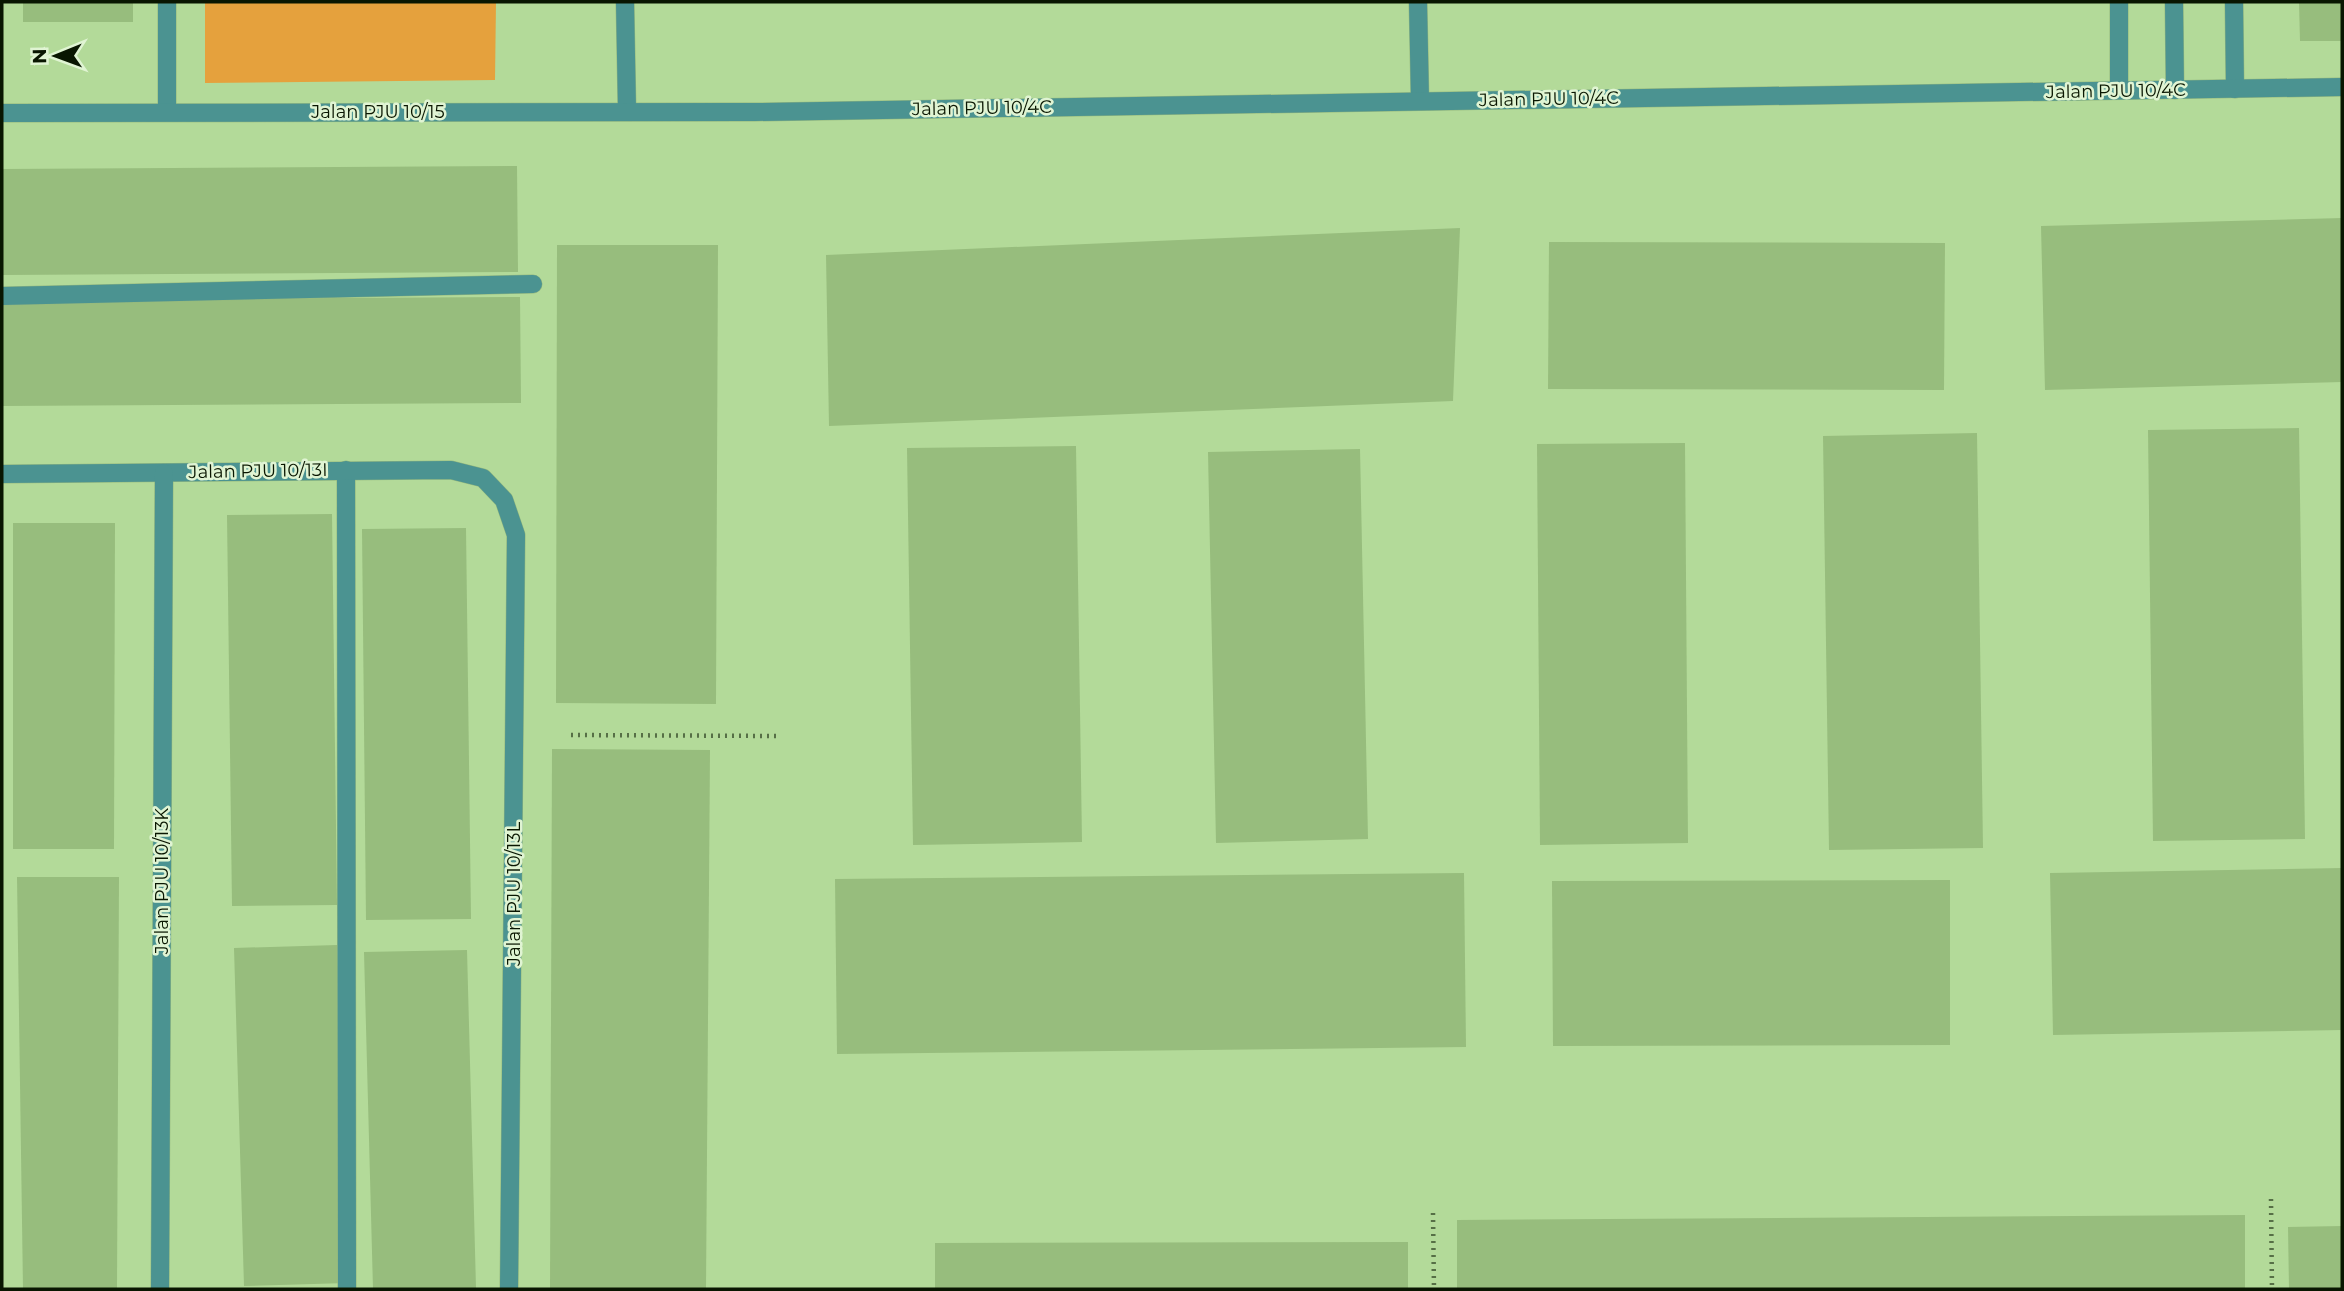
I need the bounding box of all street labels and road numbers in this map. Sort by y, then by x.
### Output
street label: Jalan PJU 10/4C [2045,79,2186,103]
street label: Jalan PJU 10/4C [1478,87,1619,111]
street label: Jalan PJU 10/4C [911,96,1052,120]
street label: Jalan PJU 10/15 [310,101,445,123]
street label: Jalan PJU 10/13I [187,459,328,483]
street label: Jalan PJU 10/13K [151,808,173,955]
street label: Jalan PJU 10/13L [503,822,525,967]

